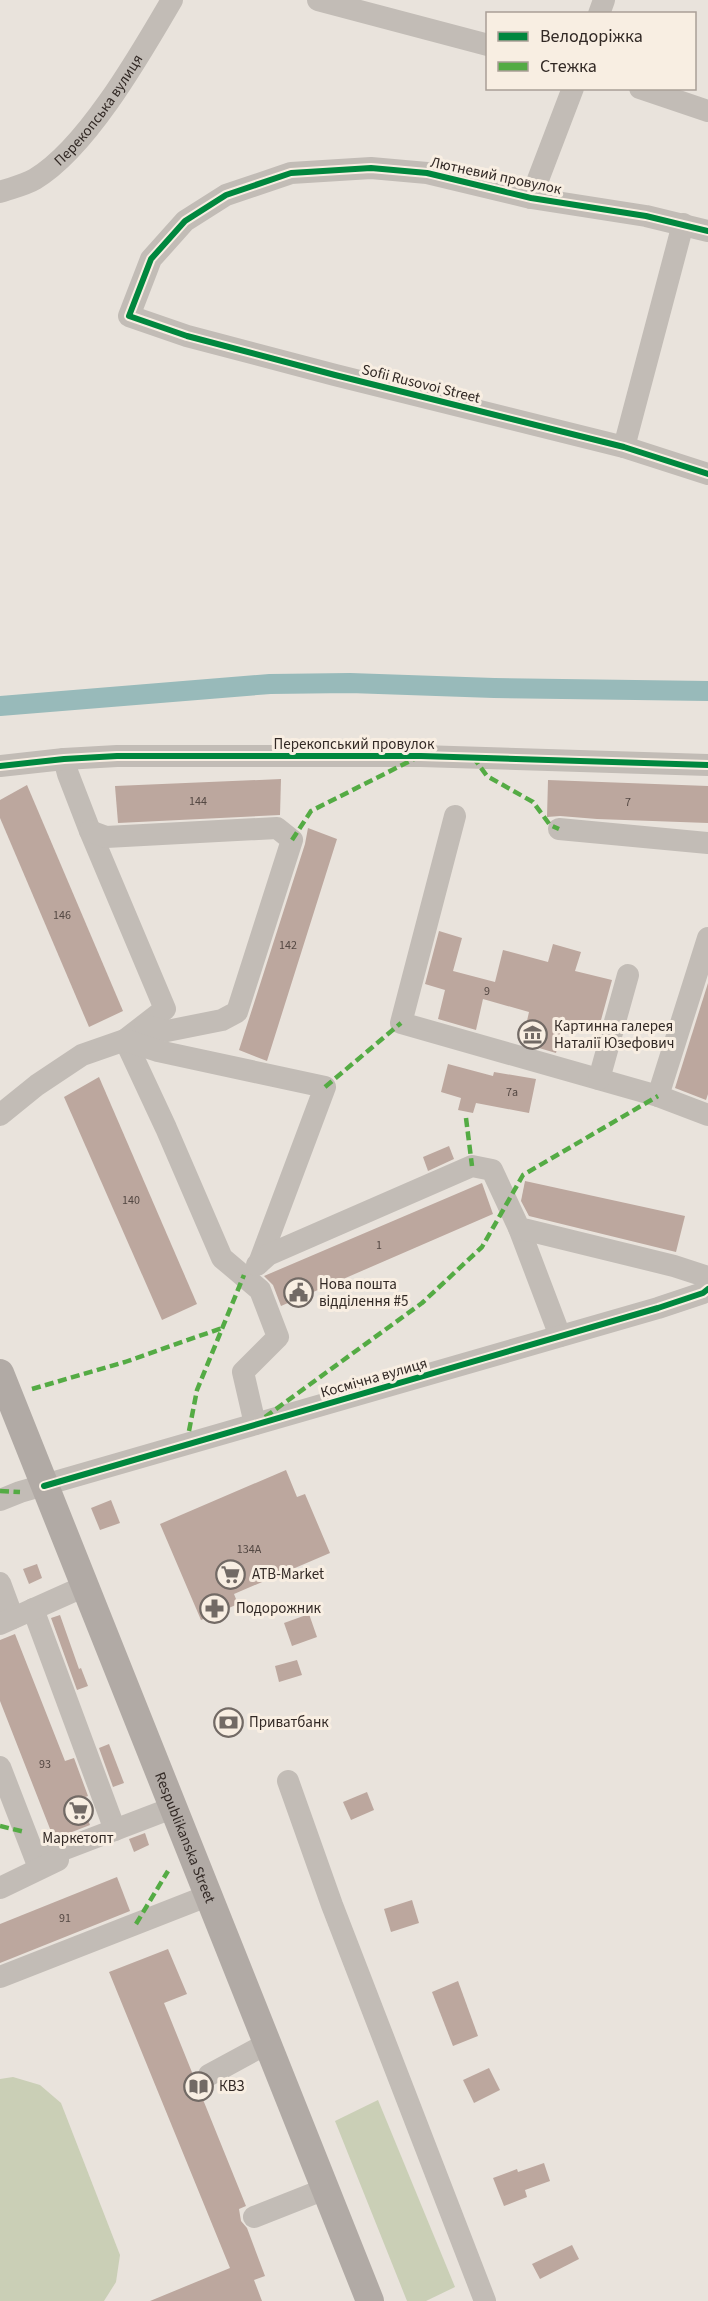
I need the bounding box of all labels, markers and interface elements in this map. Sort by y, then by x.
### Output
legend [486,12,696,90]
text: Велодоріжка [540,24,643,49]
street label: Перекопська вулиця [49,50,148,171]
text: Стежка [540,54,597,79]
street label: Лютневий провулок [429,152,564,200]
street label: Sofii Rusovoi Street [360,359,482,409]
street label: Перекопський провулок [274,734,435,755]
house number: 144 [189,793,207,810]
house number: 7 [625,794,631,811]
house number: 146 [53,907,71,924]
house number: 142 [279,937,297,954]
house number: 9 [484,983,490,1000]
place label: Картинна галерея Наталії Юзефович [554,1016,674,1054]
museum icon: Картинна галерея Наталії Юзефович [517,1019,549,1051]
house number: 7а [506,1084,518,1101]
house number: 140 [122,1192,140,1209]
house number: 1 [376,1237,382,1254]
place label: Нова пошта відділення #5 [319,1274,409,1312]
public building icon: Нова пошта відділення #5 [282,1277,314,1309]
street label: Космічна вулиця [318,1353,430,1403]
house number: 134А [237,1541,262,1558]
supermarket icon: ATB-Market [215,1558,247,1590]
place label: ATB-Market [252,1564,324,1585]
pharmacy icon: Подорожник [199,1592,231,1624]
place label: Подорожник [236,1598,322,1619]
bank icon: Приватбанк [212,1706,244,1738]
place label: Приватбанк [249,1712,329,1733]
house number: 93 [39,1756,51,1773]
street label: Respublikanska Street [150,1769,221,1906]
supermarket icon: Маркетопт [62,1795,94,1827]
place label: Маркетопт [42,1828,114,1849]
house number: 91 [59,1910,71,1927]
library icon: КВЗ [182,2070,214,2102]
place label: КВЗ [219,2076,244,2097]

